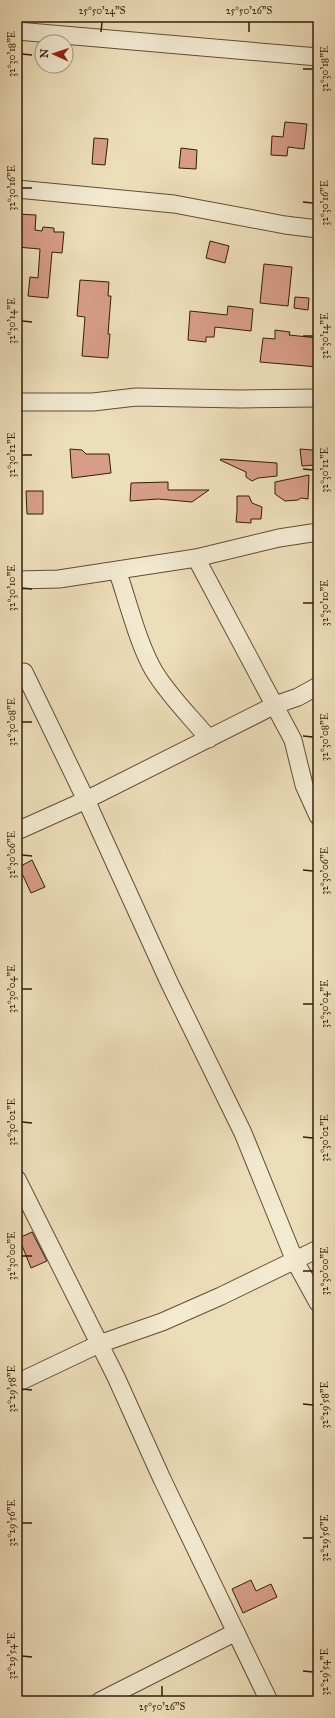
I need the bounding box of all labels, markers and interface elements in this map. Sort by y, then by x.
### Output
text: 25°50'24"S [79,5,126,17]
text: 25°50'26"S [226,5,273,17]
text: 32°30'18"E [6,31,18,77]
north arrow [34,34,74,74]
text: 32°30'18"E [319,46,331,92]
text: N [38,48,51,59]
text: 32°30'16"E [6,165,18,211]
text: 32°30'16"E [319,180,331,226]
text: 32°30'14"E [6,298,18,344]
text: 32°30'14"E [319,313,331,359]
text: 32°30'12"E [6,432,18,478]
text: 32°30'12"E [319,447,331,493]
text: 32°30'10"E [6,565,18,611]
text: 32°30'10"E [319,580,331,626]
text: 32°30'08"E [6,698,18,746]
text: 32°30'08"E [319,713,331,761]
text: 32°30'06"E [6,831,18,879]
text: 32°30'06"E [319,847,331,895]
text: 32°30'04"E [6,965,18,1013]
text: 32°30'04"E [319,980,331,1028]
text: 32°30'02"E [6,1098,18,1146]
text: 32°30'02"E [319,1114,331,1162]
text: 32°30'00"E [6,1232,18,1280]
text: 32°30'00"E [319,1247,331,1295]
text: 32°29'58"E [6,1365,18,1413]
text: 32°29'58"E [319,1381,331,1429]
text: 32°29'56"E [6,1500,18,1546]
text: 32°29'56"E [319,1515,331,1561]
text: 32°29'54"E [6,1632,18,1680]
text: 32°29'54"E [319,1648,331,1696]
text: 25°50'26"S [139,1701,186,1713]

